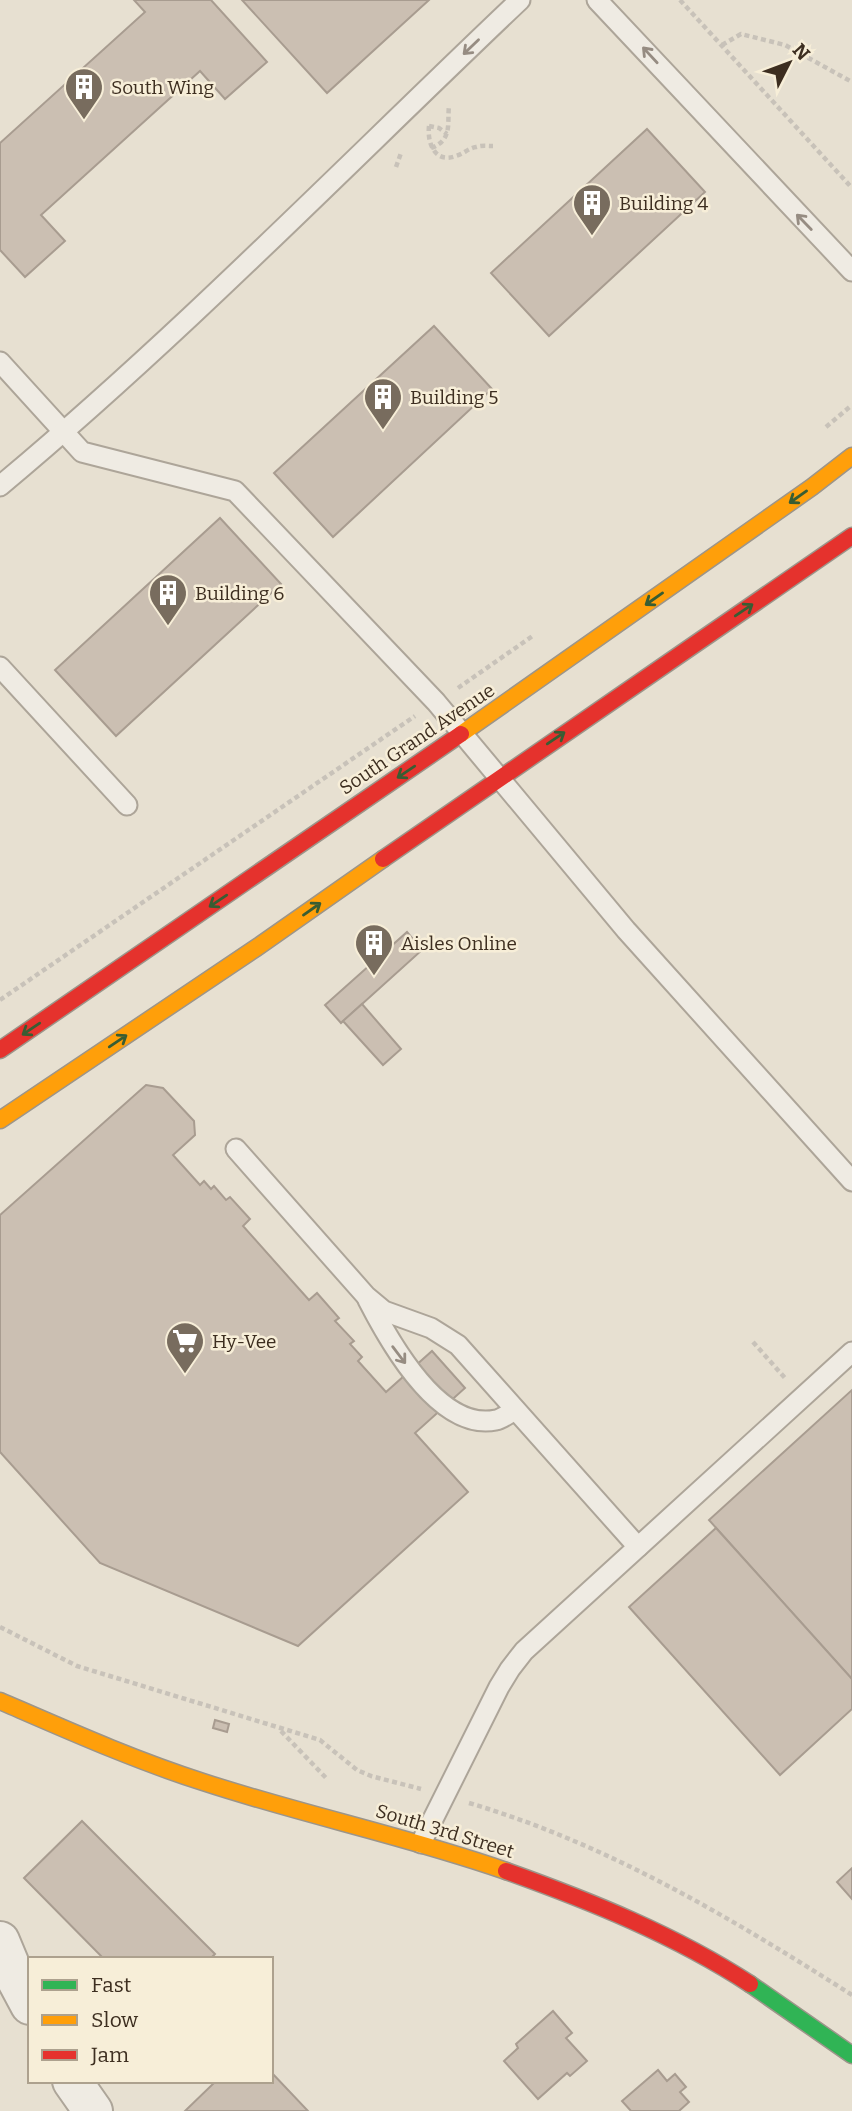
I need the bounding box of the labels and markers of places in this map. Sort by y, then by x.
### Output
building icon: South Wing [63,66,105,121]
place label: South Wing [111,76,214,99]
building icon: Building 4 [571,182,613,237]
place label: Building 4 [619,192,708,215]
building icon: Building 5 [362,376,404,431]
place label: Building 5 [410,386,498,409]
building icon: Building 6 [147,572,189,627]
place label: Building 6 [195,582,284,605]
building icon: Aisles Online [353,922,395,977]
place label: Aisles Online [401,932,517,955]
supermarket icon: Hy-Vee [164,1320,206,1375]
place label: Hy-Vee [212,1330,277,1353]

